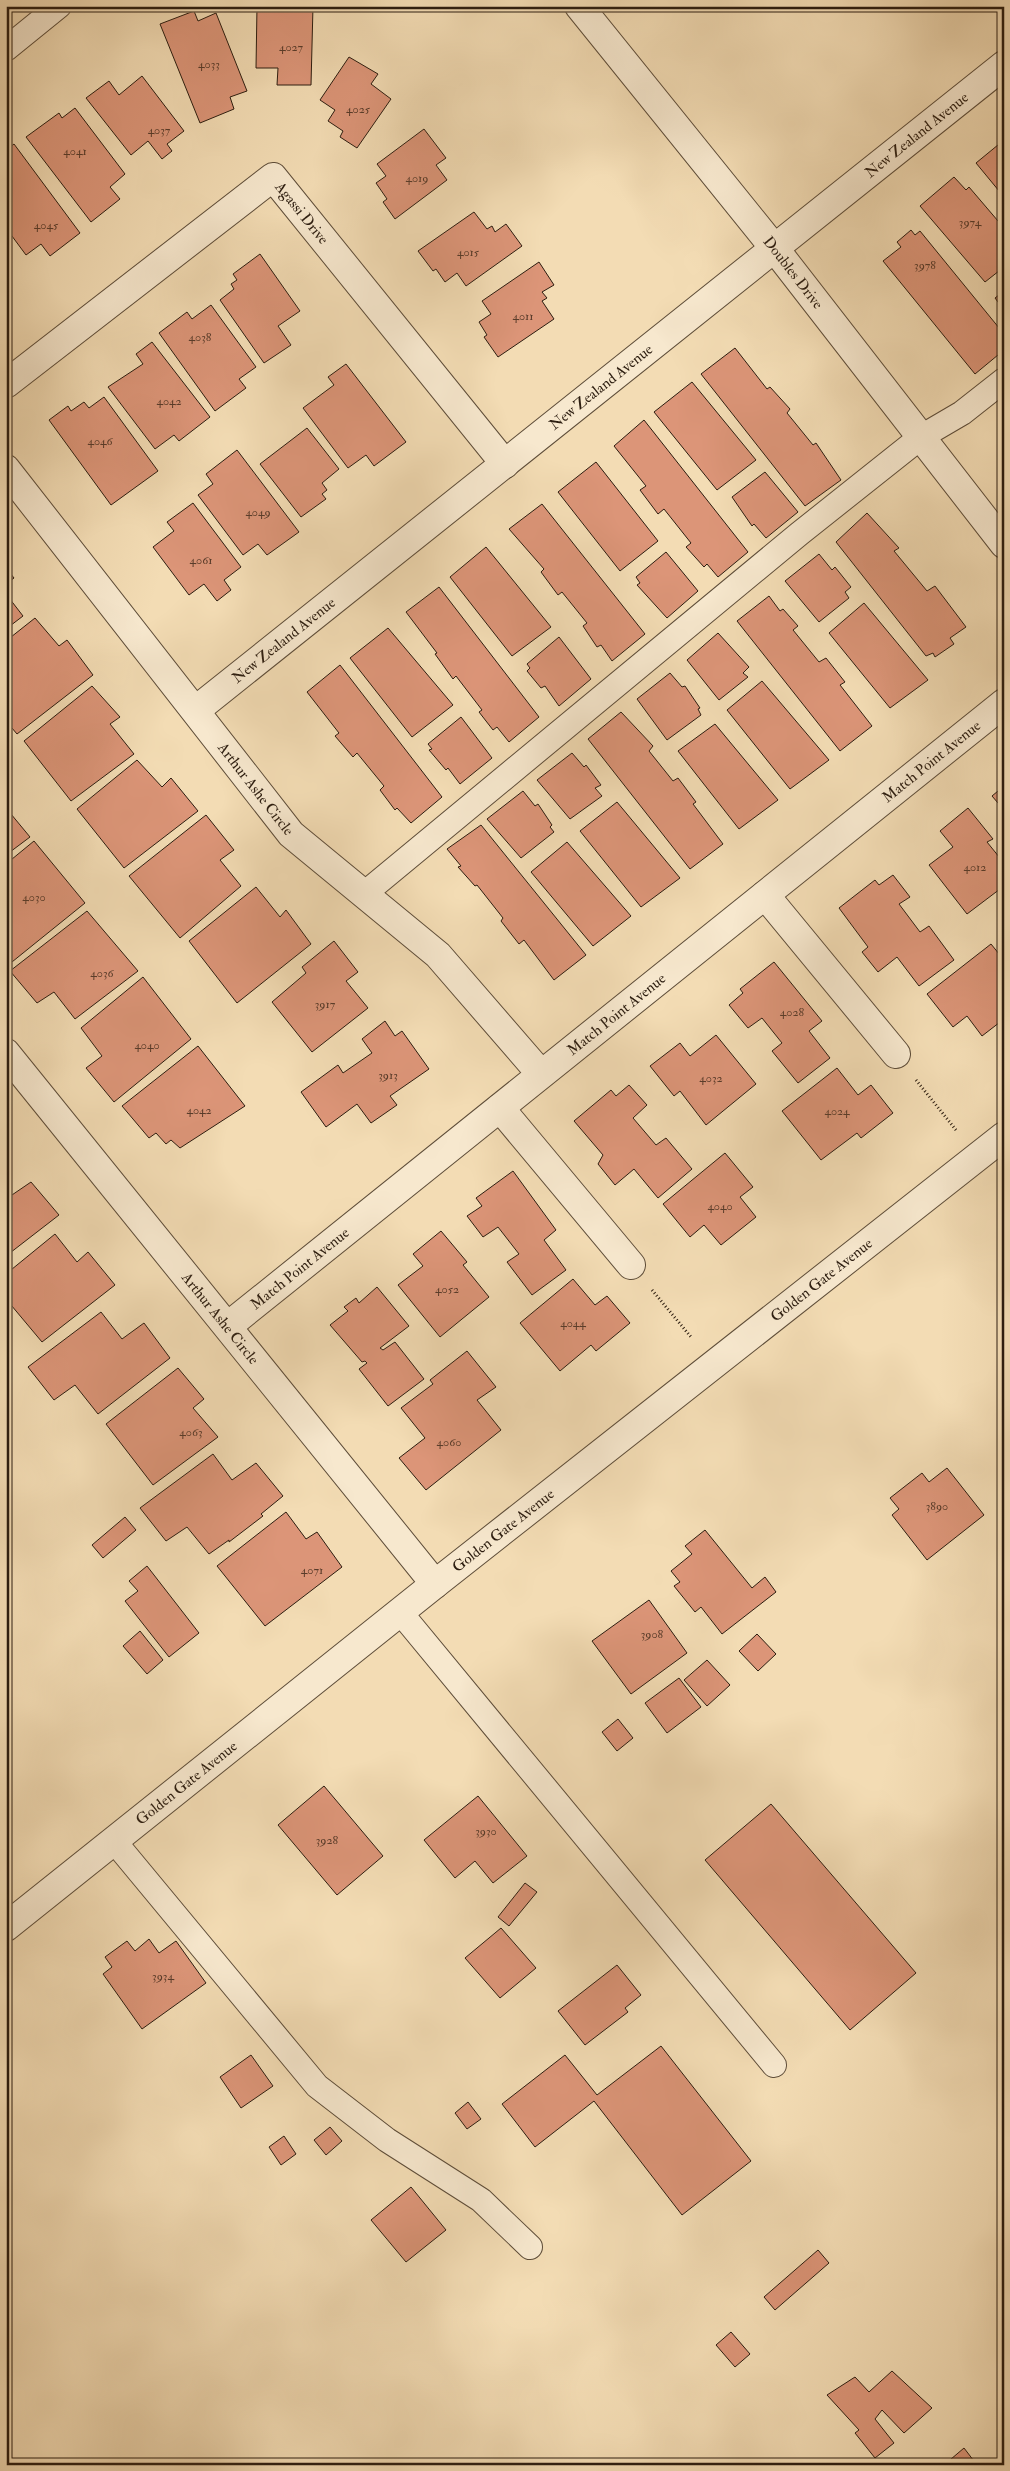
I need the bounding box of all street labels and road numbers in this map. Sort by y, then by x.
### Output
street label: New Zealand Avenue [861,88,972,182]
street label: Agassi Drive [270,177,333,248]
street label: Doubles Drive [759,232,828,313]
street label: New Zealand Avenue [545,340,657,434]
street label: New Zealand Avenue [228,593,339,687]
street label: Match Point Avenue [878,716,985,807]
street label: Arthur Ashe Circle [213,738,298,839]
street label: Match Point Avenue [563,969,670,1060]
street label: Match Point Avenue [247,1223,353,1314]
street label: Golden Gate Avenue [766,1234,876,1326]
street label: Arthur Ashe Circle [177,1268,263,1368]
street label: Golden Gate Avenue [448,1484,558,1576]
street label: Golden Gate Avenue [132,1736,241,1829]

